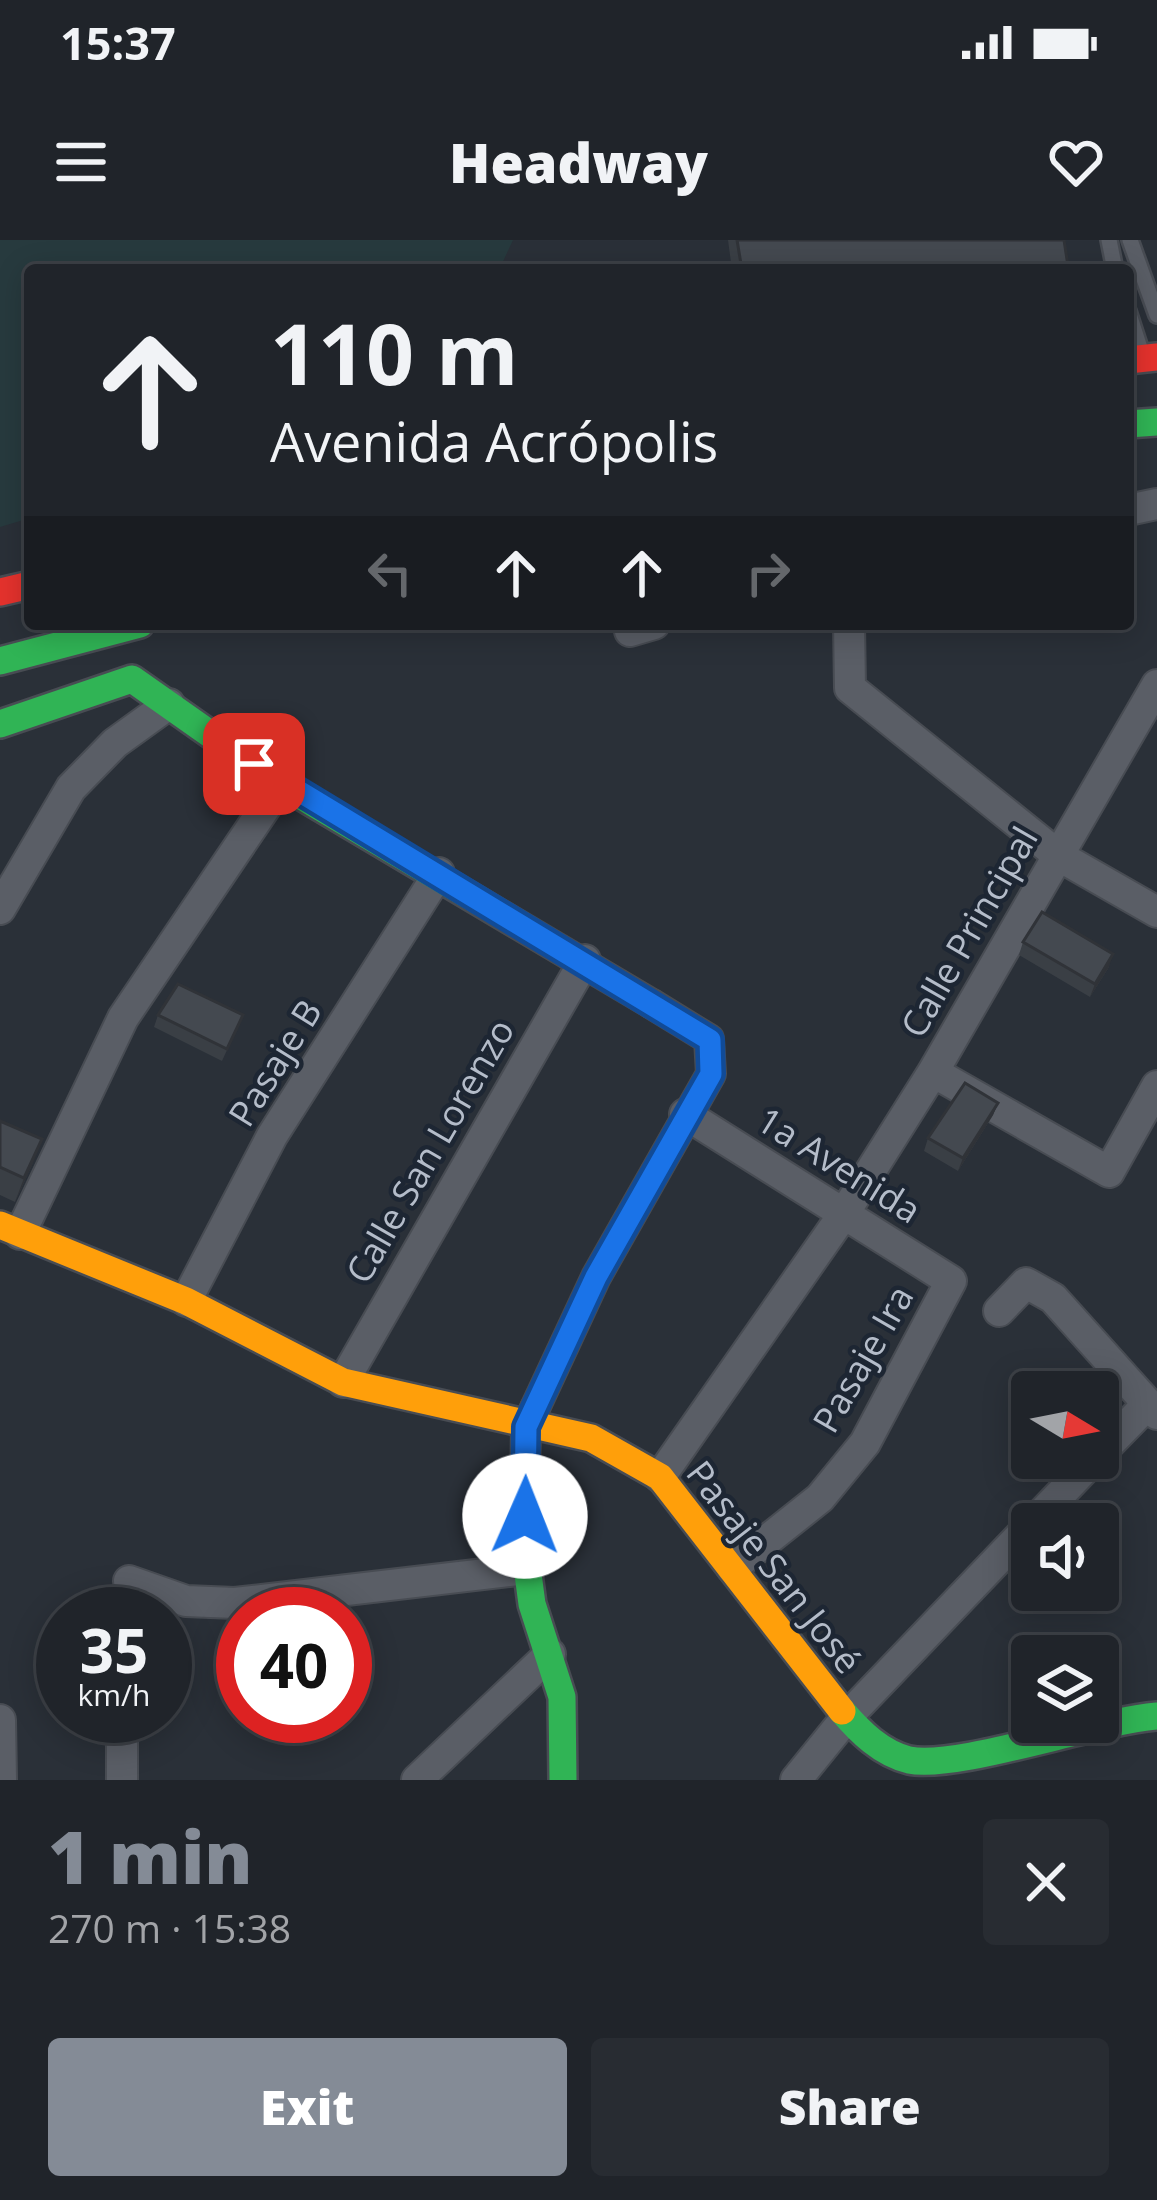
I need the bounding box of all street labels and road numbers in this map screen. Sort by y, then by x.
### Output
street label: Calle Principal [888,818,1049,1046]
street label: Pasaje B [217,990,333,1135]
street label: Calle San Lorenzo [334,1010,525,1292]
street label: 1a Avenida [748,1095,930,1234]
street label: Pasaje Ira [801,1276,924,1441]
street label: Pasaje San José [676,1450,873,1683]

